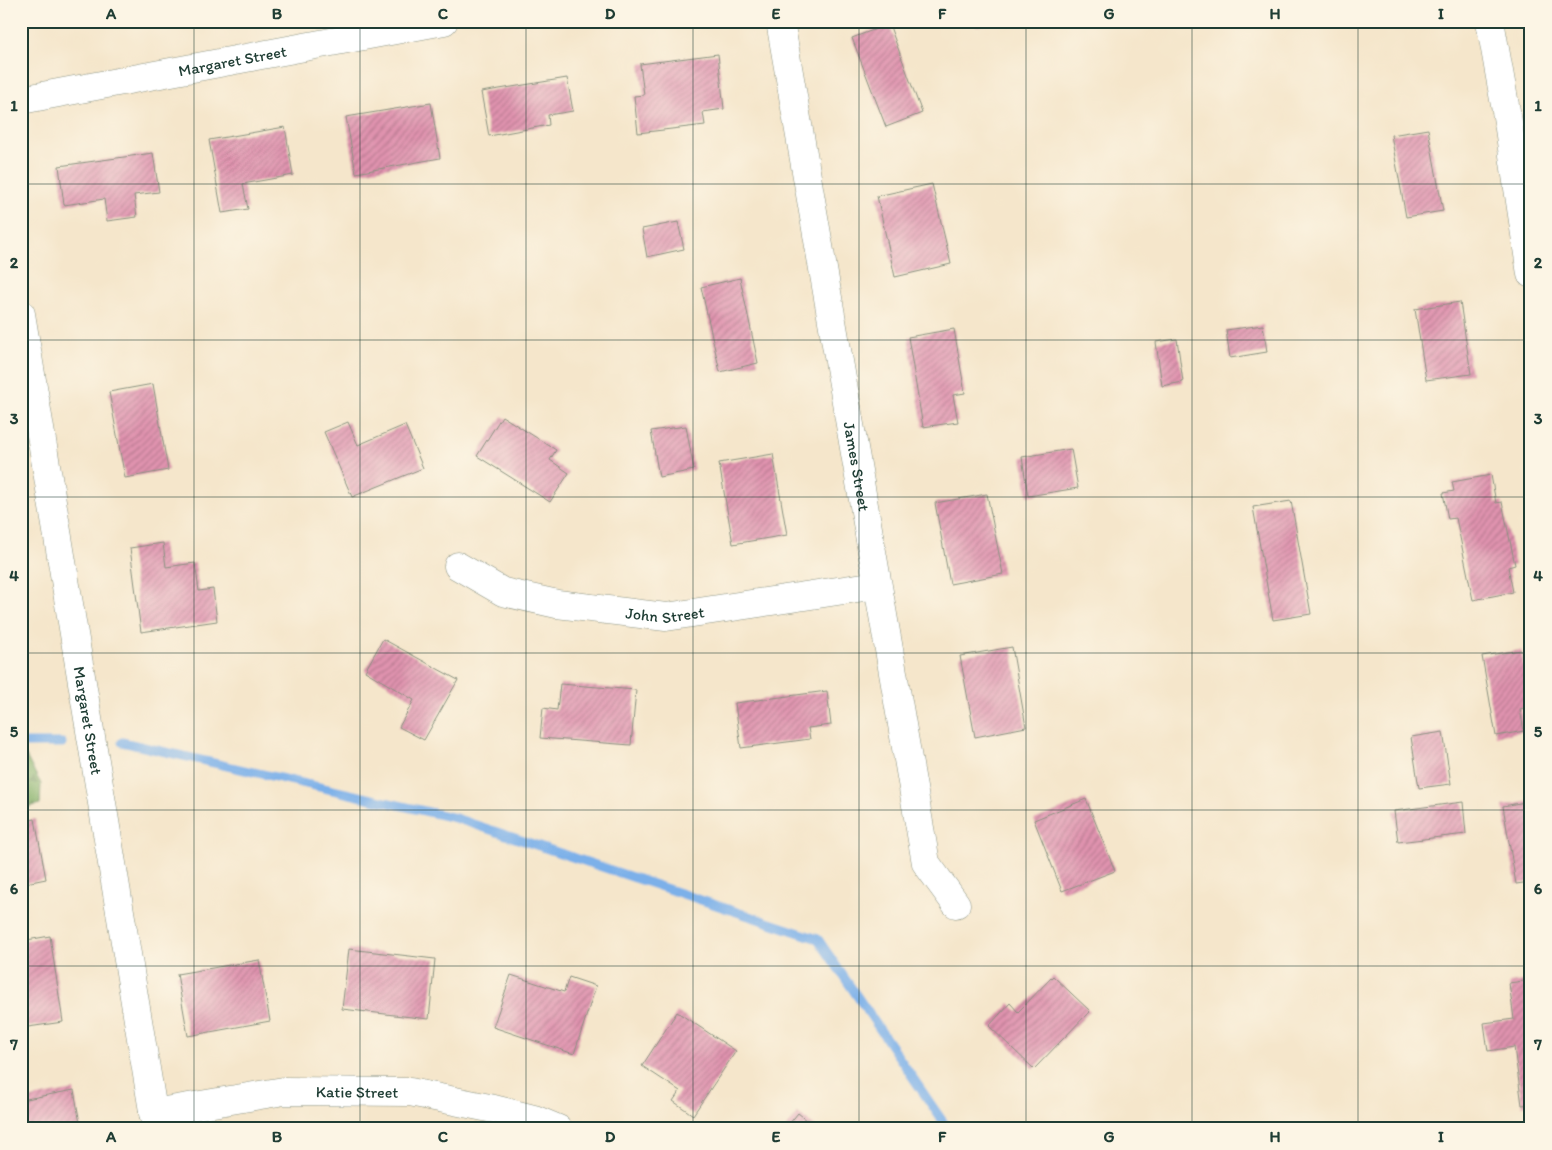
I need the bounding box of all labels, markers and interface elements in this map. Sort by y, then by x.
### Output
text: A [105,4,117,23]
text: B [272,4,283,23]
text: C [438,4,449,23]
text: D [605,4,616,23]
text: E [772,4,781,23]
text: F [938,4,947,23]
text: G [1103,4,1115,23]
text: H [1269,4,1281,23]
text: I [1438,4,1444,23]
street label: Margaret Street [177,42,288,80]
text: 1 [10,96,18,115]
text: 1 [1534,96,1542,115]
text: 2 [10,253,19,272]
text: 2 [1534,253,1543,272]
text: 3 [10,409,19,428]
text: 3 [1534,409,1543,428]
street label: James Street [840,420,874,513]
text: 4 [9,566,19,585]
text: 4 [1533,566,1543,585]
street label: John Street [624,602,706,628]
street label: Margaret Street [70,665,106,776]
text: 5 [10,722,19,741]
text: 5 [1534,722,1543,741]
text: 6 [10,879,19,898]
text: 6 [1534,879,1543,898]
text: 7 [9,1035,18,1054]
text: 7 [1533,1035,1542,1054]
street label: Katie Street [316,1082,399,1102]
text: A [105,1127,117,1146]
text: B [272,1127,283,1146]
text: C [438,1127,449,1146]
text: D [605,1127,616,1146]
text: E [772,1127,781,1146]
text: F [938,1127,947,1146]
text: G [1103,1127,1115,1146]
text: H [1269,1127,1281,1146]
text: I [1438,1127,1444,1146]

